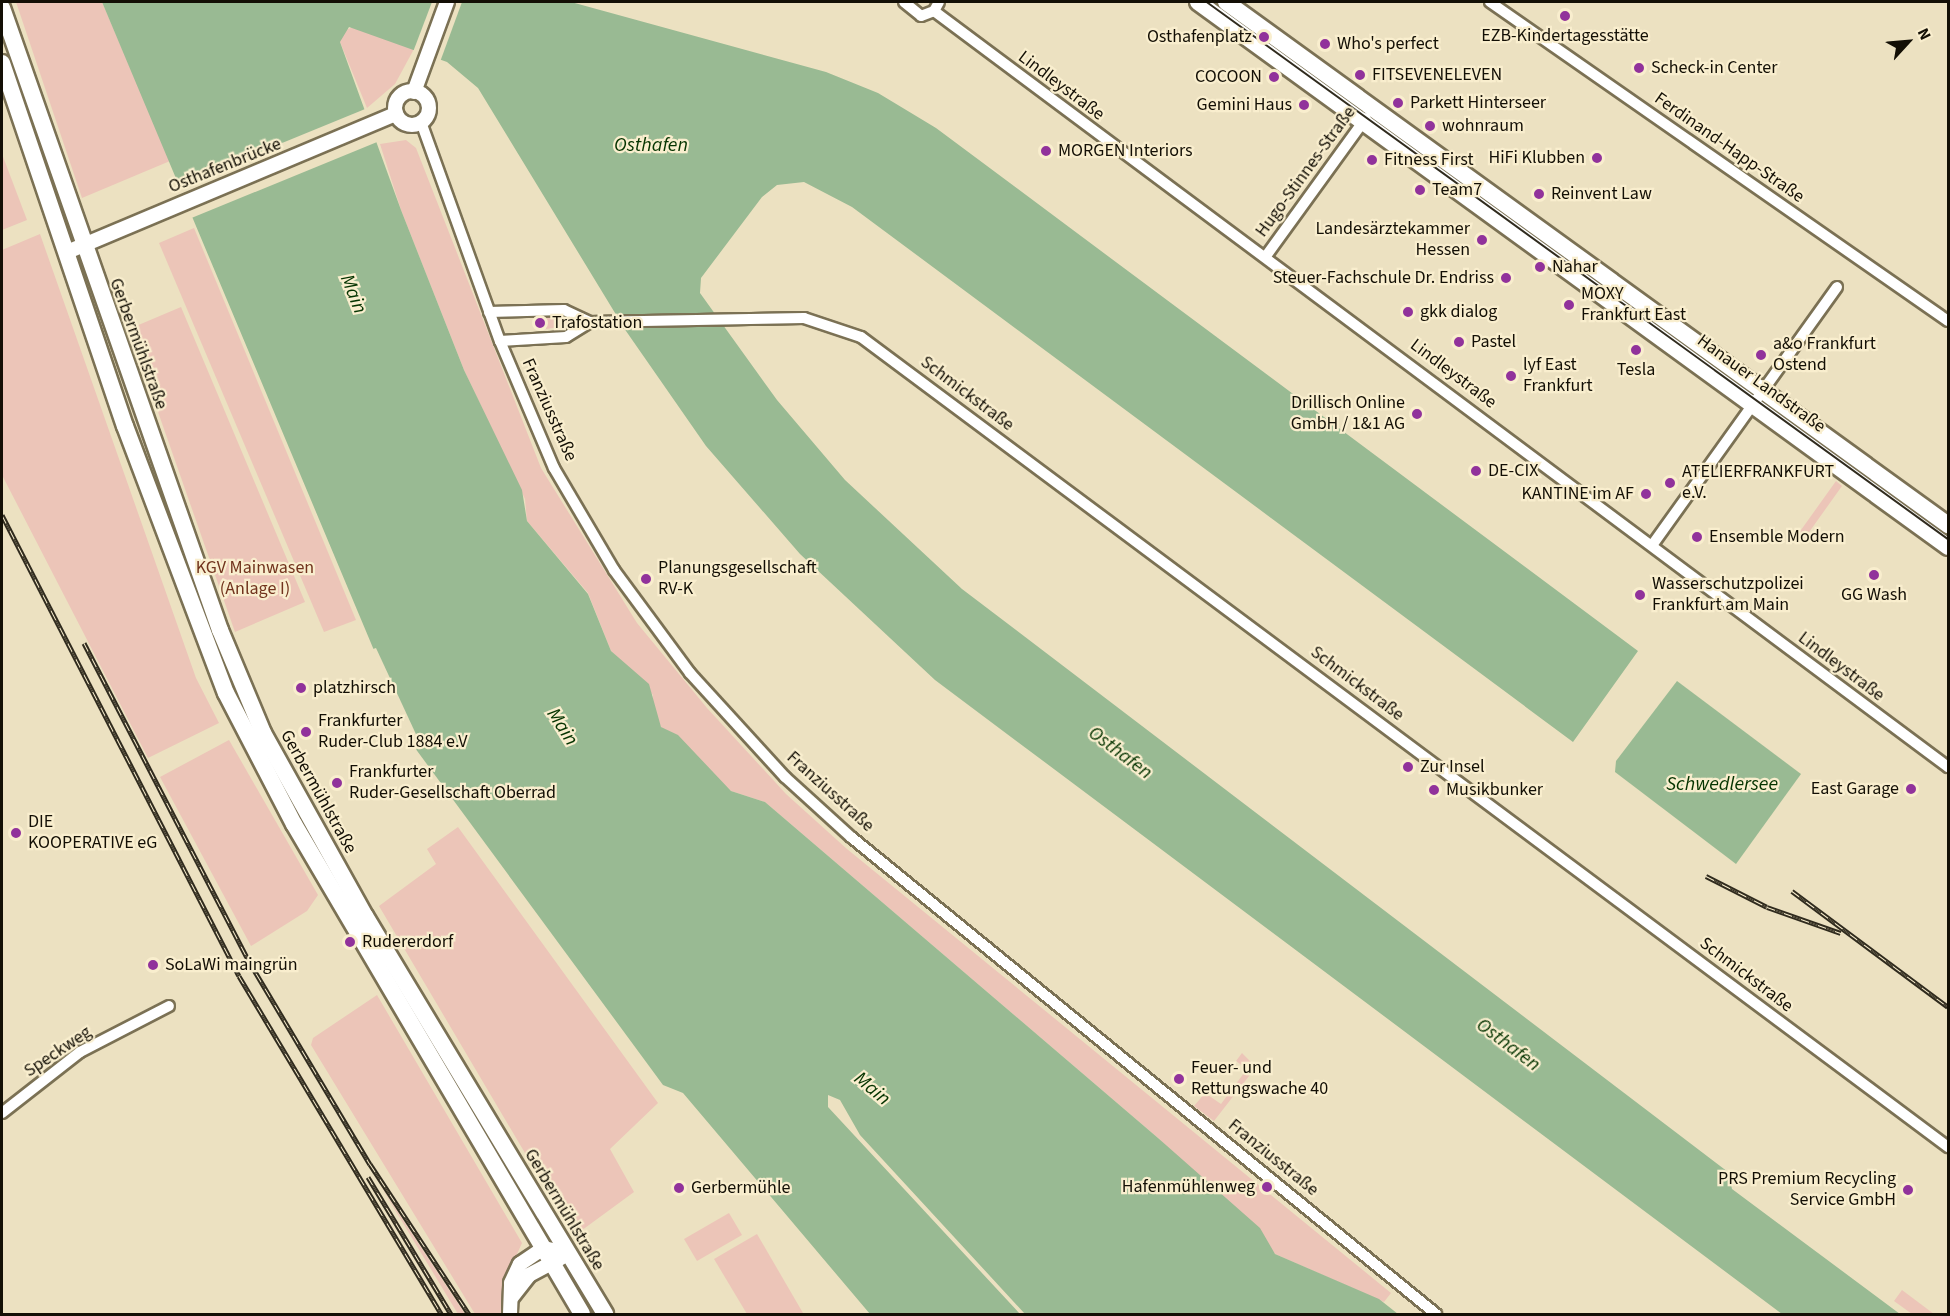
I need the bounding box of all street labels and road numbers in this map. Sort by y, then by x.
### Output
street label: Lindleystraße [1014,47,1108,125]
street label: Ferdinand-Happ-Straße [1650,88,1808,208]
street label: Hugo-Stinnes-Straße [1251,102,1361,242]
street label: Osthafenbrücke [165,134,285,198]
street label: Gerbermühlstraße [104,275,172,413]
street label: Hanauer Landstraße [1693,330,1829,438]
street label: Lindleystraße [1406,335,1500,413]
street label: Schmickstraße [916,352,1018,436]
street label: Franziusstraße [517,355,581,465]
street label: Lindleystraße [1794,628,1888,706]
street label: Schmickstraße [1306,642,1408,726]
street label: Gerbermühlstraße [275,726,361,858]
street label: Franziusstraße [782,747,878,837]
street label: Schmickstraße [1695,933,1797,1017]
street label: Speckweg [20,1022,96,1082]
street label: Franziusstraße [1223,1115,1323,1201]
street label: Gerbermühlstraße [519,1145,609,1275]

